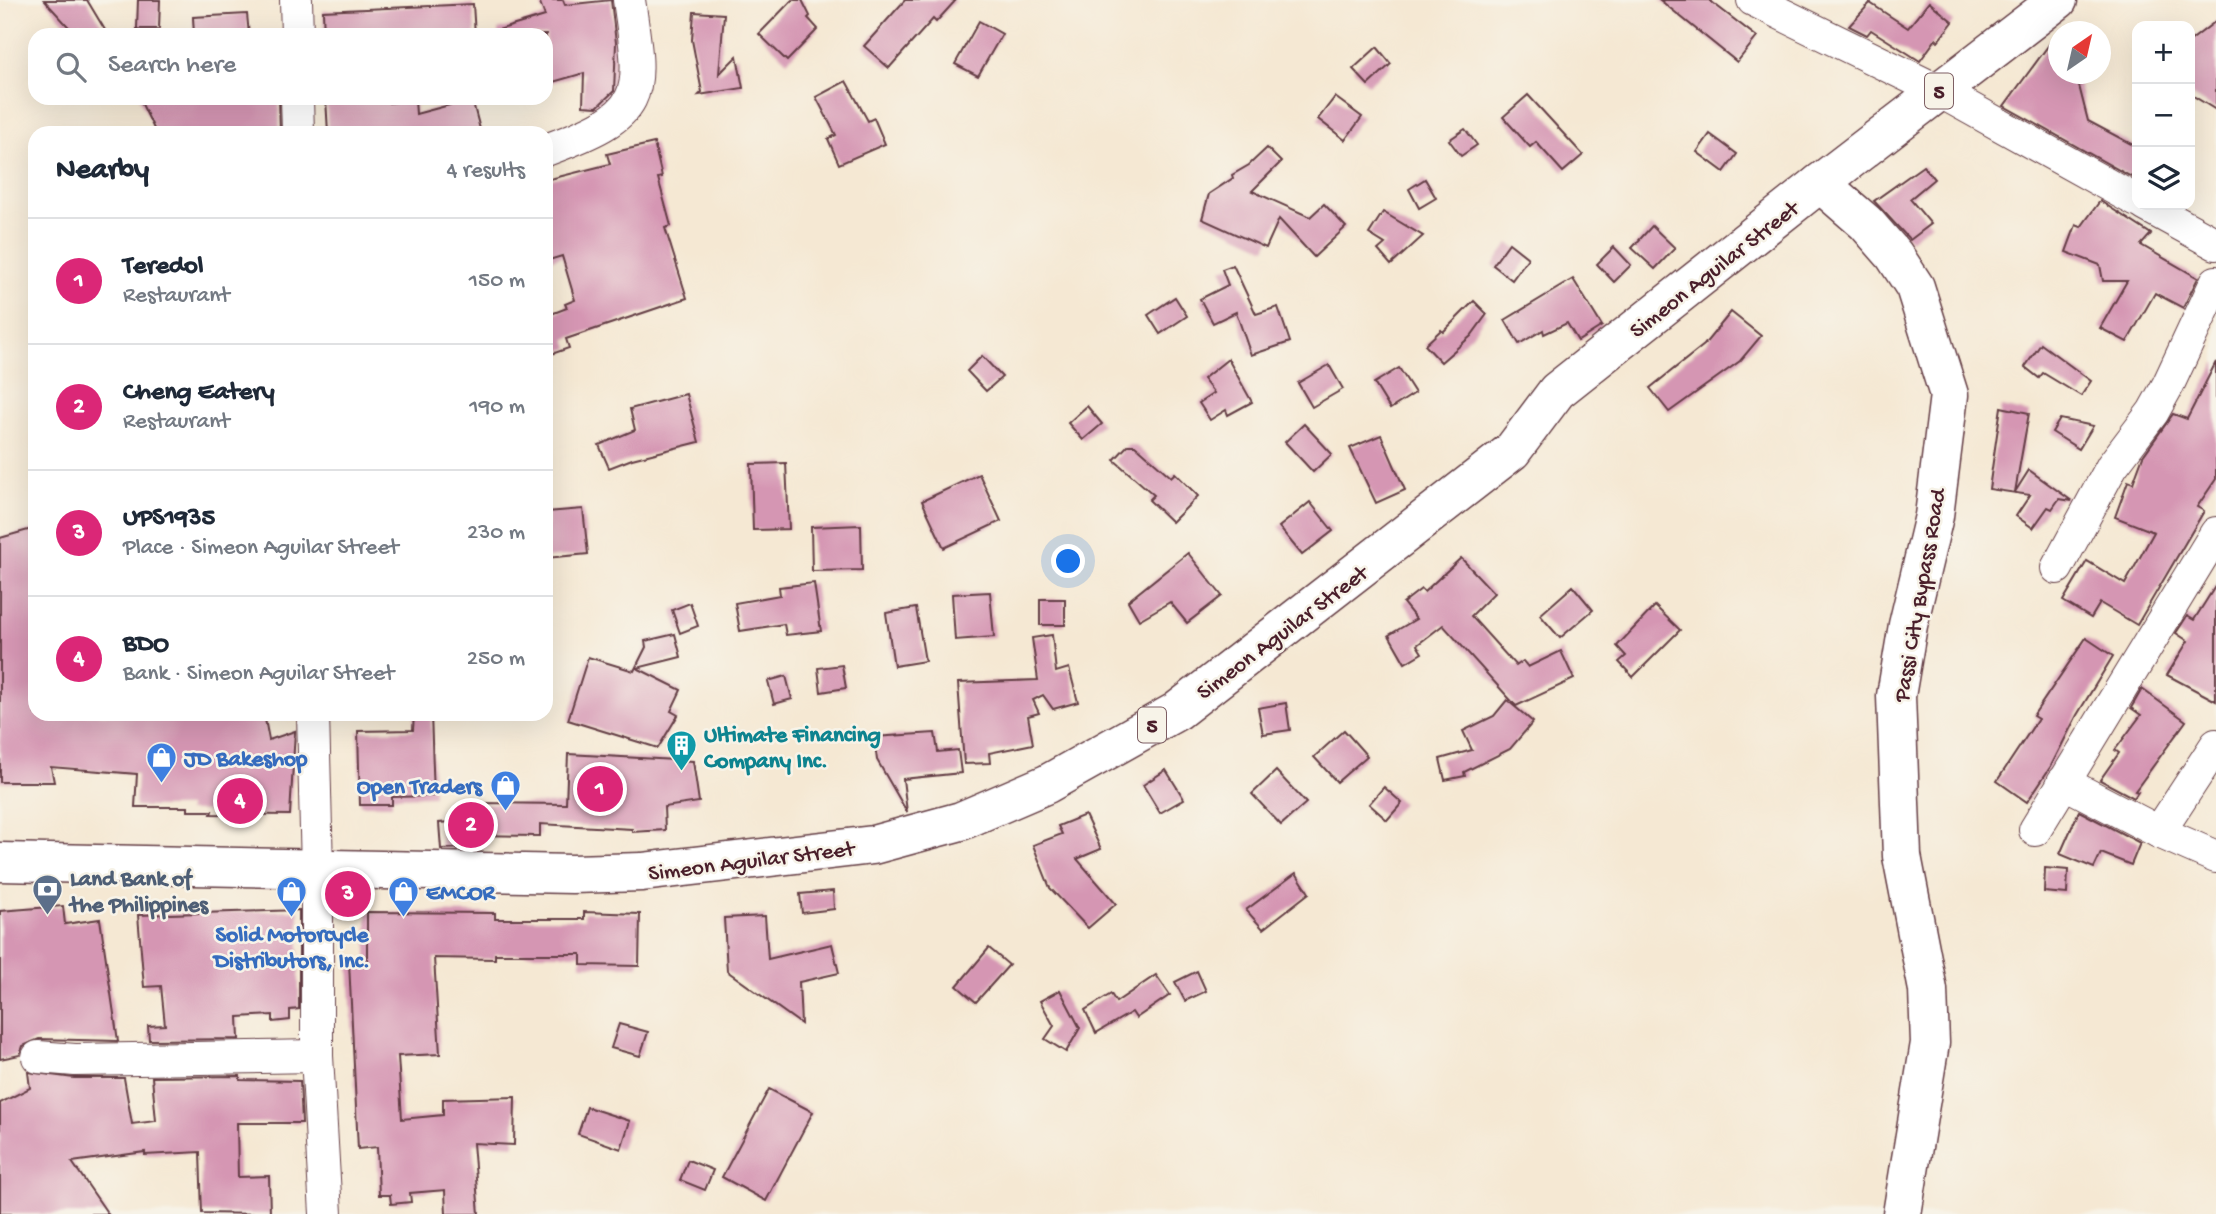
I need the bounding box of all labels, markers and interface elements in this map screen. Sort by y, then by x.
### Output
north arrow [2048,21,2111,84]
map controls [2132,21,2195,210]
button: + [2132,21,2195,84]
search box [28,28,553,105]
icon: search [52,48,90,86]
text: Search here [108,51,236,82]
road number: 5 [1925,74,1953,108]
button: − [2132,84,2195,147]
button: layers [2132,147,2195,210]
text: Nearby [56,154,149,189]
text: 4 results [446,158,525,185]
street label: Simeon Aguilar Street [1625,195,1806,345]
text: Teredol [123,252,204,283]
text: 1 [74,268,84,295]
text: 150 m [469,268,525,295]
text: Restaurant [123,283,230,310]
text: Cheng Eatery [123,378,274,409]
text: 2 [73,394,85,421]
text: 190 m [469,394,525,421]
text: Restaurant [123,409,230,436]
street label: Passi City Bypass Road [1889,485,1954,705]
text: UPS1935 [123,504,215,535]
text: 3 [73,520,85,547]
text: 230 m [467,520,525,547]
text: Place · Simeon Aguilar Street [123,535,399,562]
your location [1051,544,1085,578]
street label: Simeon Aguilar Street [1192,560,1375,707]
text: BDO [123,630,169,661]
text: 4 [74,646,84,673]
text: 250 m [467,646,525,673]
text: Bank · Simeon Aguilar Street [123,661,394,688]
road number: 5 [1138,708,1166,742]
place label: Ultimate Financing Company Inc. [704,723,881,776]
building icon: Ultimate Financing Company Inc. [664,729,698,773]
shop icon: JD Bakeshop [144,740,178,784]
place label: JD Bakeshop [183,747,308,774]
pin: 1 [577,763,623,815]
shop icon: Open Traders [488,768,522,812]
pin: 4 [217,775,263,827]
place label: Open Traders [357,775,484,802]
pin: 2 [448,799,494,851]
street label: Simeon Aguilar Street [647,836,858,889]
place label: Land Bank of the Philippines [68,867,210,920]
pin: 3 [325,868,371,920]
bank icon: Land Bank of the Philippines [30,873,64,917]
shop icon: EMCOR [386,874,420,918]
shop icon: Solid Motorcycle Distributors, Inc. [275,875,309,919]
place label: EMCOR [426,881,497,908]
place label: Solid Motorcycle Distributors, Inc. [212,923,370,976]

